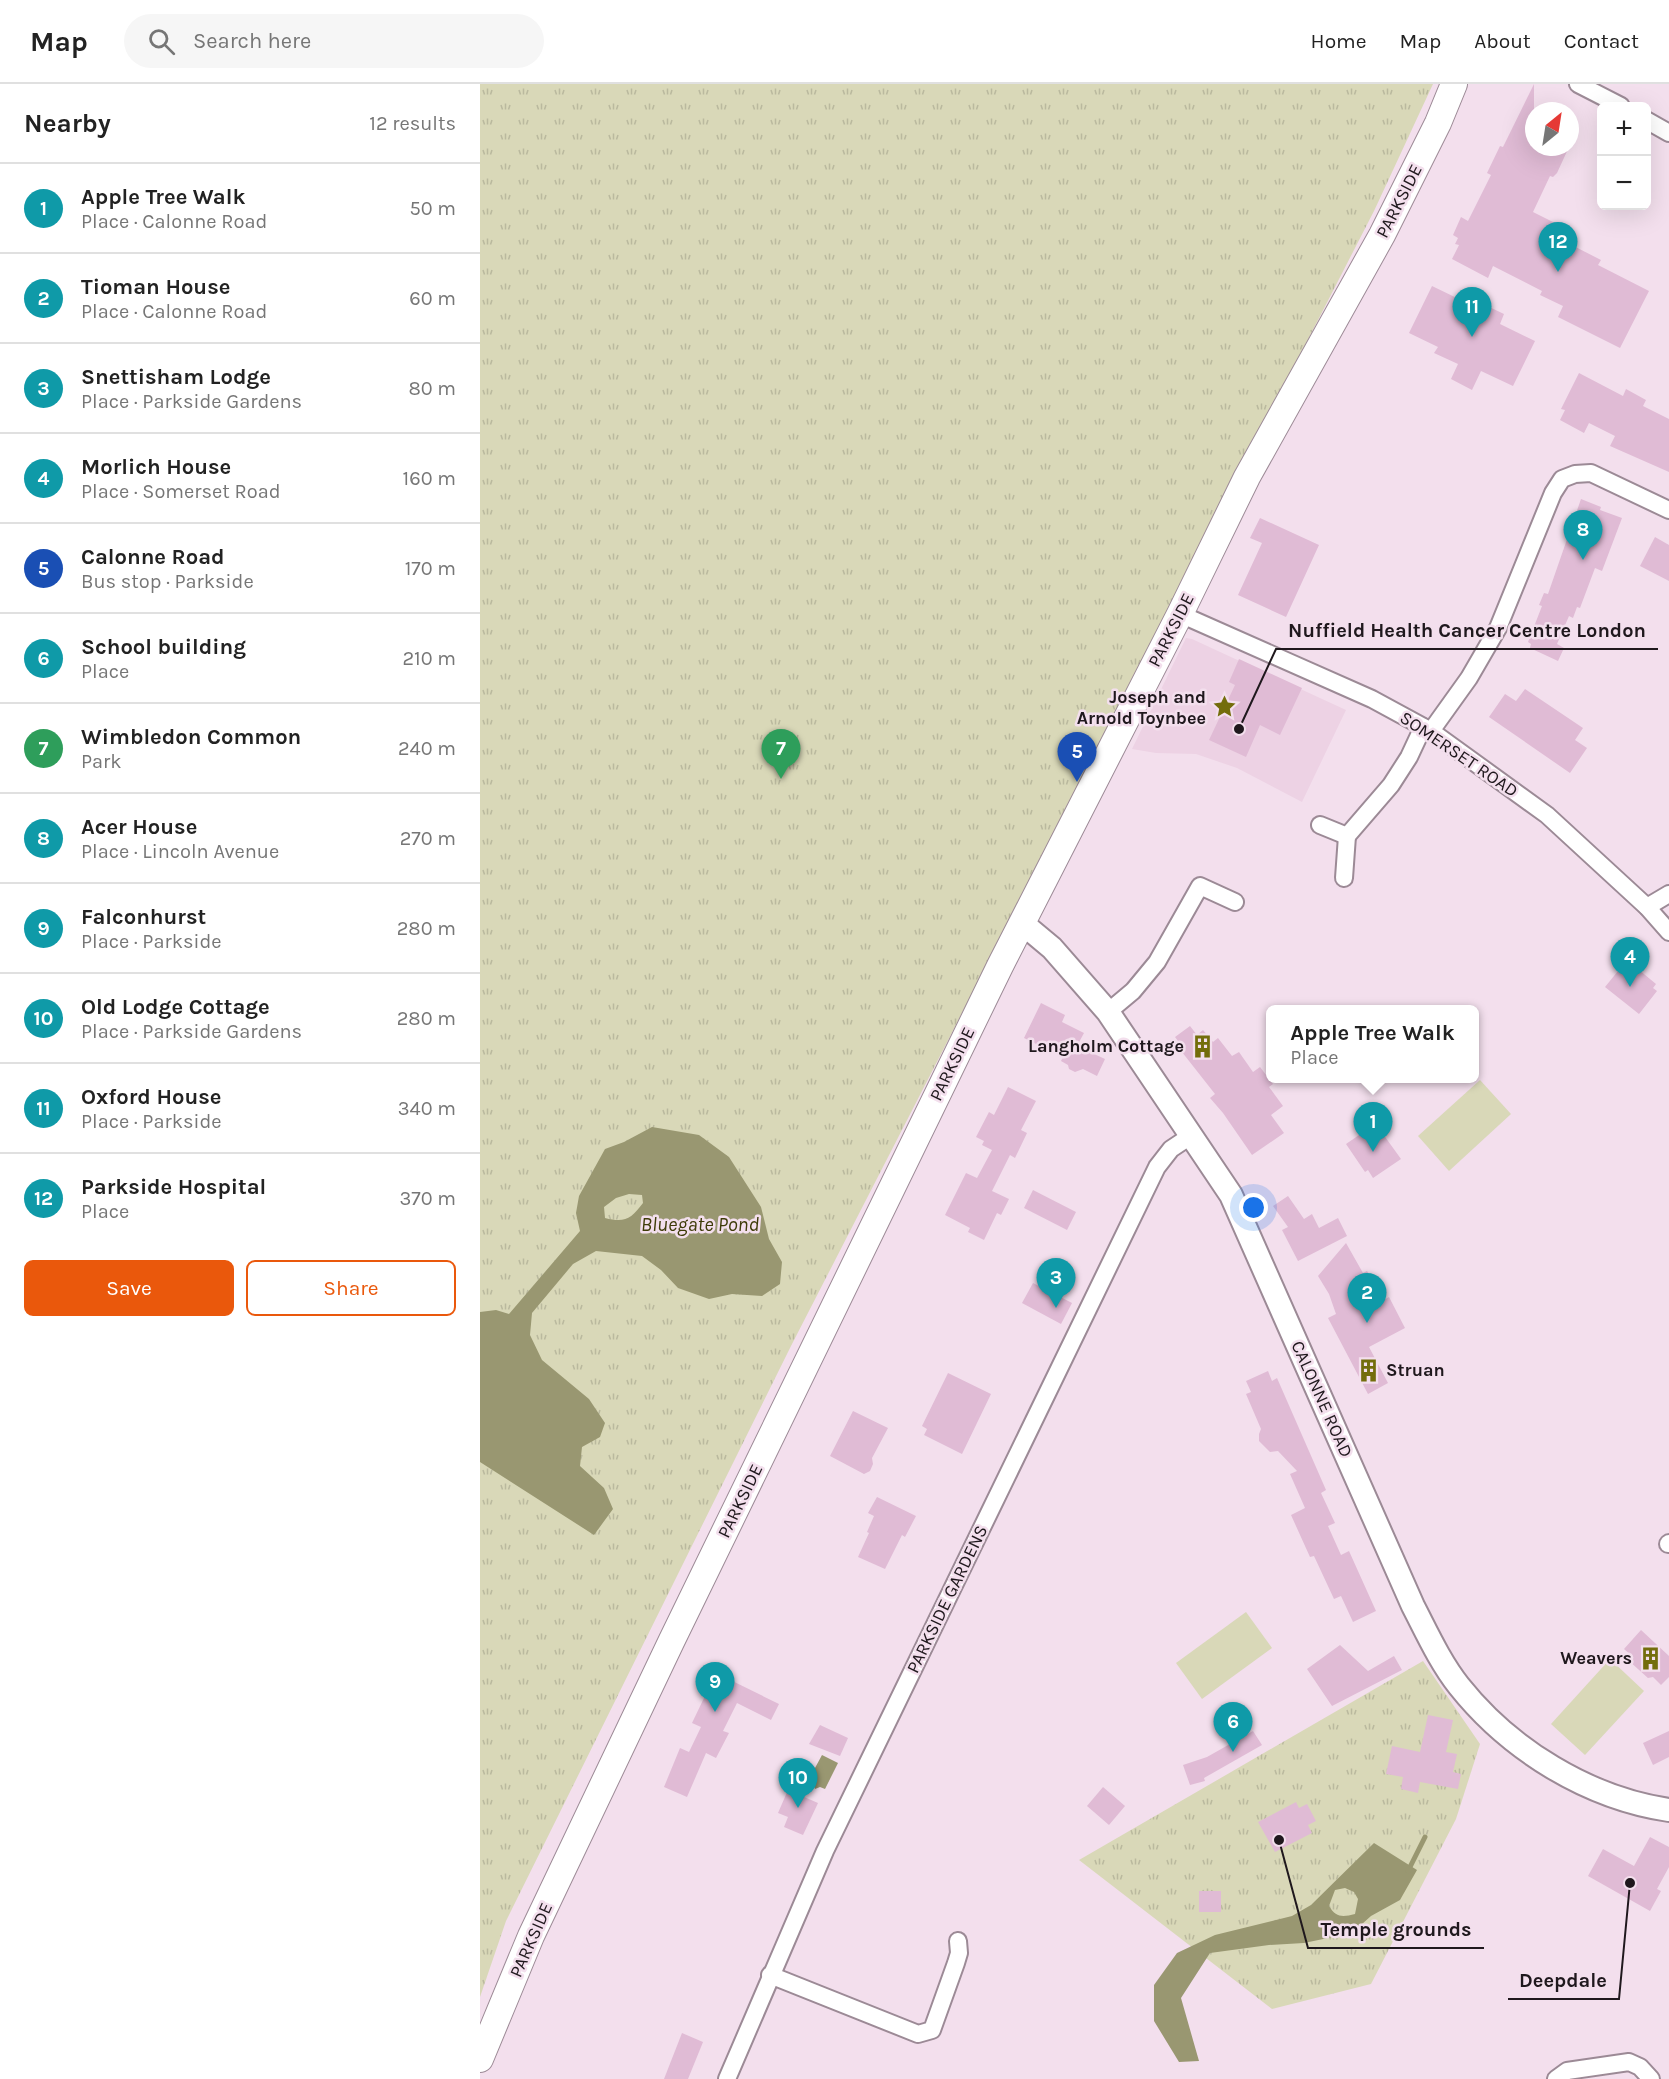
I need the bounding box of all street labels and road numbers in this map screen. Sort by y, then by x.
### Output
street label: PARKSIDE [1371,161,1427,241]
street label: PARKSIDE [1143,590,1199,670]
street label: SOMERSET ROAD [1396,706,1522,802]
street label: PARKSIDE [925,1023,979,1105]
street label: CALONNE ROAD [1286,1337,1358,1461]
street label: PARKSIDE [713,1460,767,1542]
street label: PARKSIDE GARDENS [902,1521,992,1677]
street label: PARKSIDE [505,1899,557,1981]

